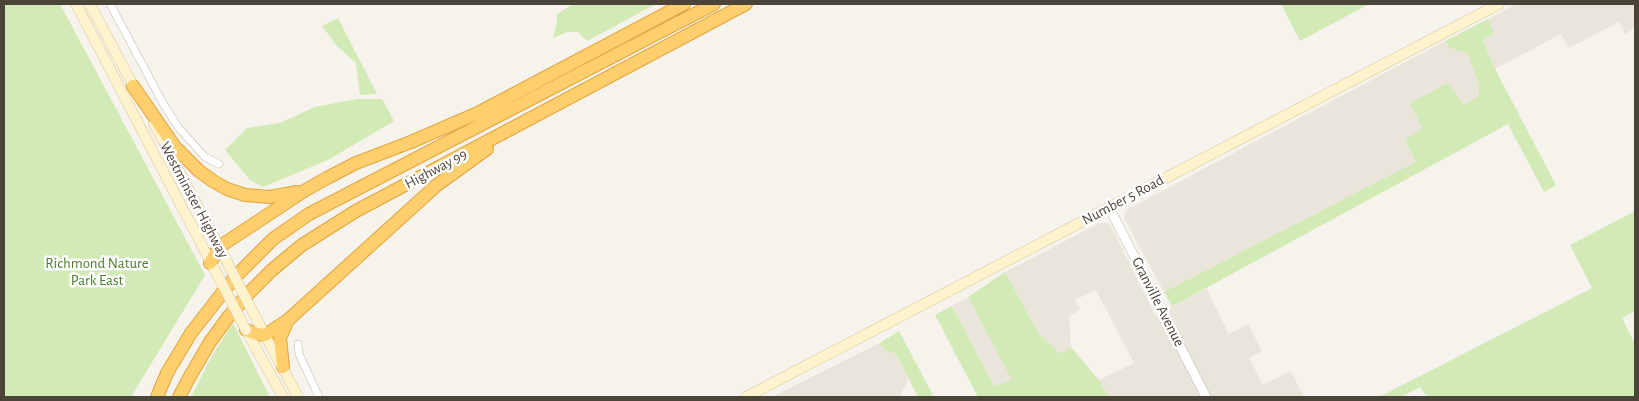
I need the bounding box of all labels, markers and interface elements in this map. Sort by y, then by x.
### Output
street label: Westminster Highway [156,139,232,261]
street label: Highway 99 [402,145,470,193]
street label: Number 5 Road [1079,171,1167,229]
park label: Richmond Nature Park East [45,254,149,289]
street label: Granville Avenue [1128,254,1188,350]

